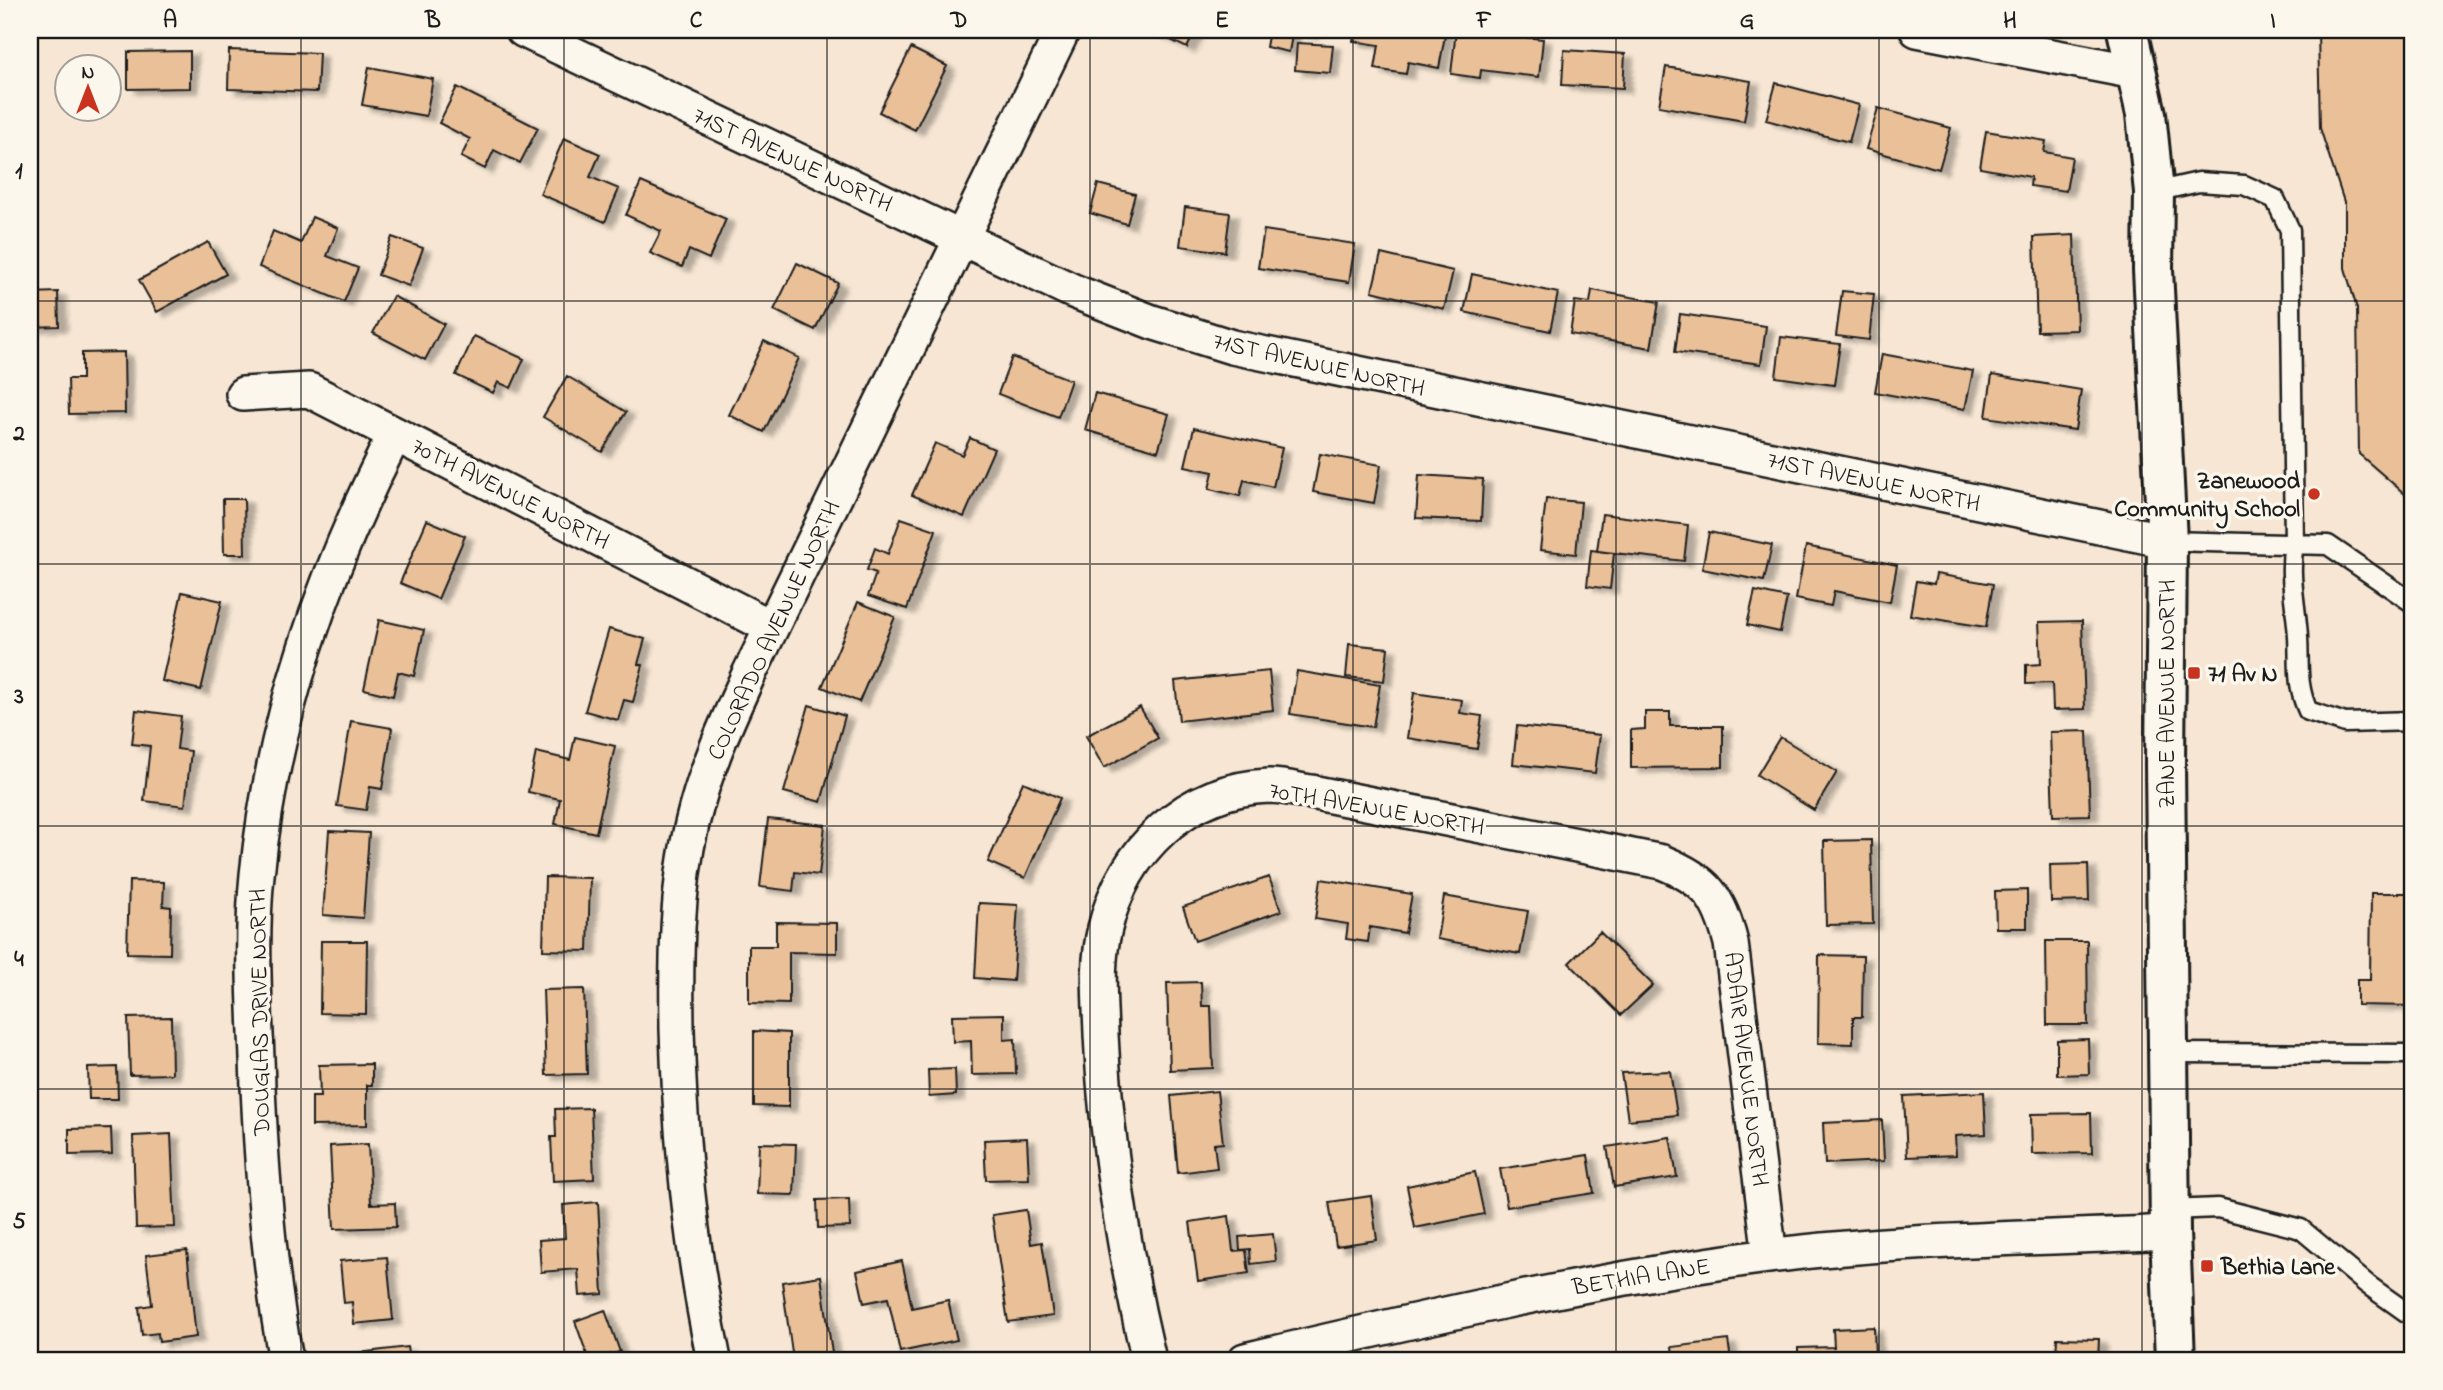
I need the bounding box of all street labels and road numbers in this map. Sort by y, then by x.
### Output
street label: 71ST AVENUE NORTH [686,100,898,223]
street label: 71ST AVENUE NORTH [1209,325,1428,408]
street label: 70TH AVENUE NORTH [405,430,615,560]
street label: 71ST AVENUE NORTH [1764,444,1983,523]
street label: COLORADO AVENUE NORTH [700,495,851,767]
street label: ZANE AVENUE NORTH [2151,579,2186,809]
street label: 70TH AVENUE NORTH [1266,774,1487,847]
street label: DOUGLAS DRIVE NORTH [242,888,281,1137]
street label: ADAIR AVENUE NORTH [1713,950,1776,1189]
street label: BETHIA LANE [1569,1250,1713,1307]

